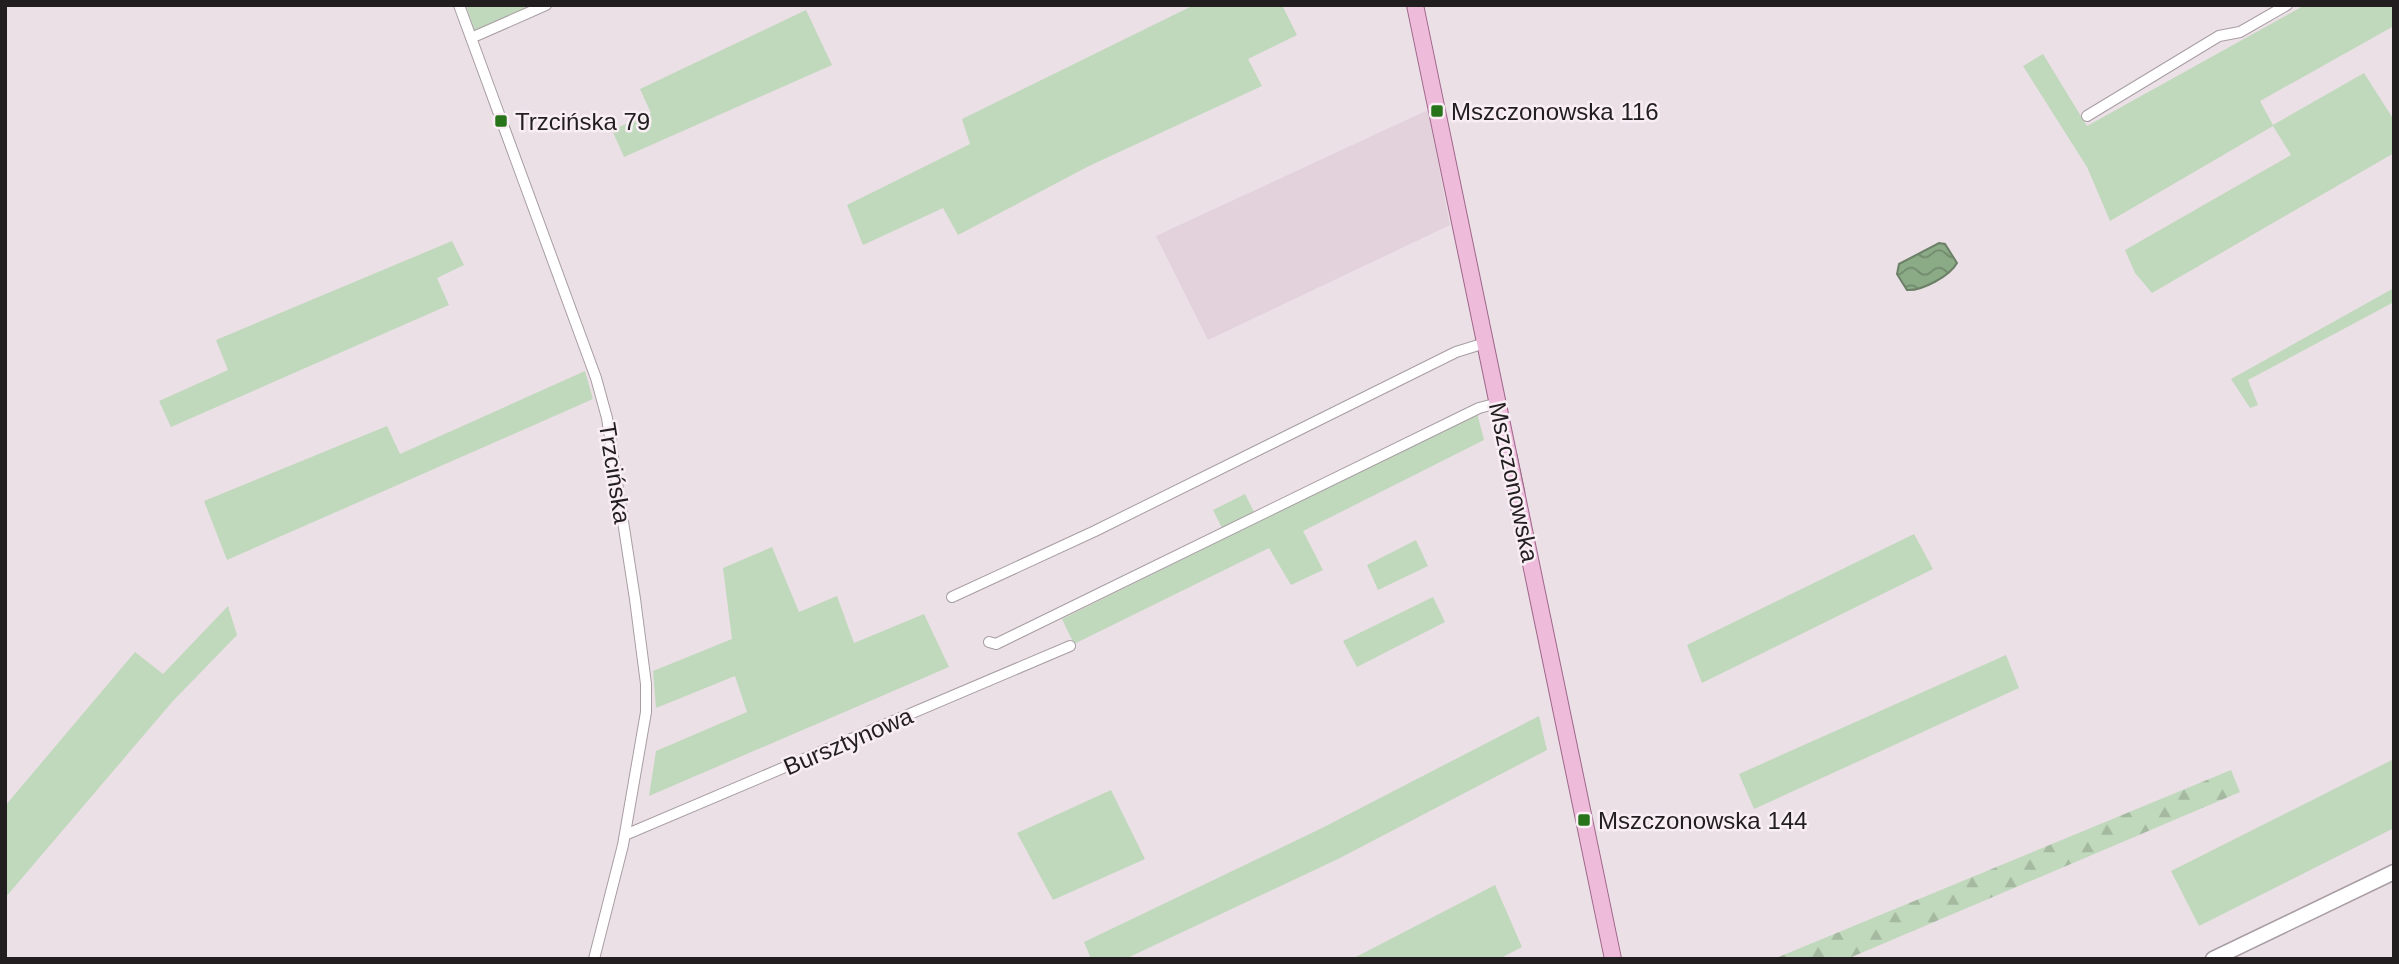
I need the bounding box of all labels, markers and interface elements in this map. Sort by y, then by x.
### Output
place label: Mszczonowska 116 [1451,98,1659,125]
marker: Mszczonowska 116 [1429,103,1445,119]
place label: Trzcińska 79 [515,108,650,135]
marker: Trzcińska 79 [493,113,509,129]
street label: Mszczonowska [1484,400,1544,565]
street label: Trzcińska [594,421,636,526]
street label: Bursztynowa [779,701,917,780]
place label: Mszczonowska 144 [1598,807,1807,834]
marker: Mszczonowska 144 [1576,812,1592,828]

